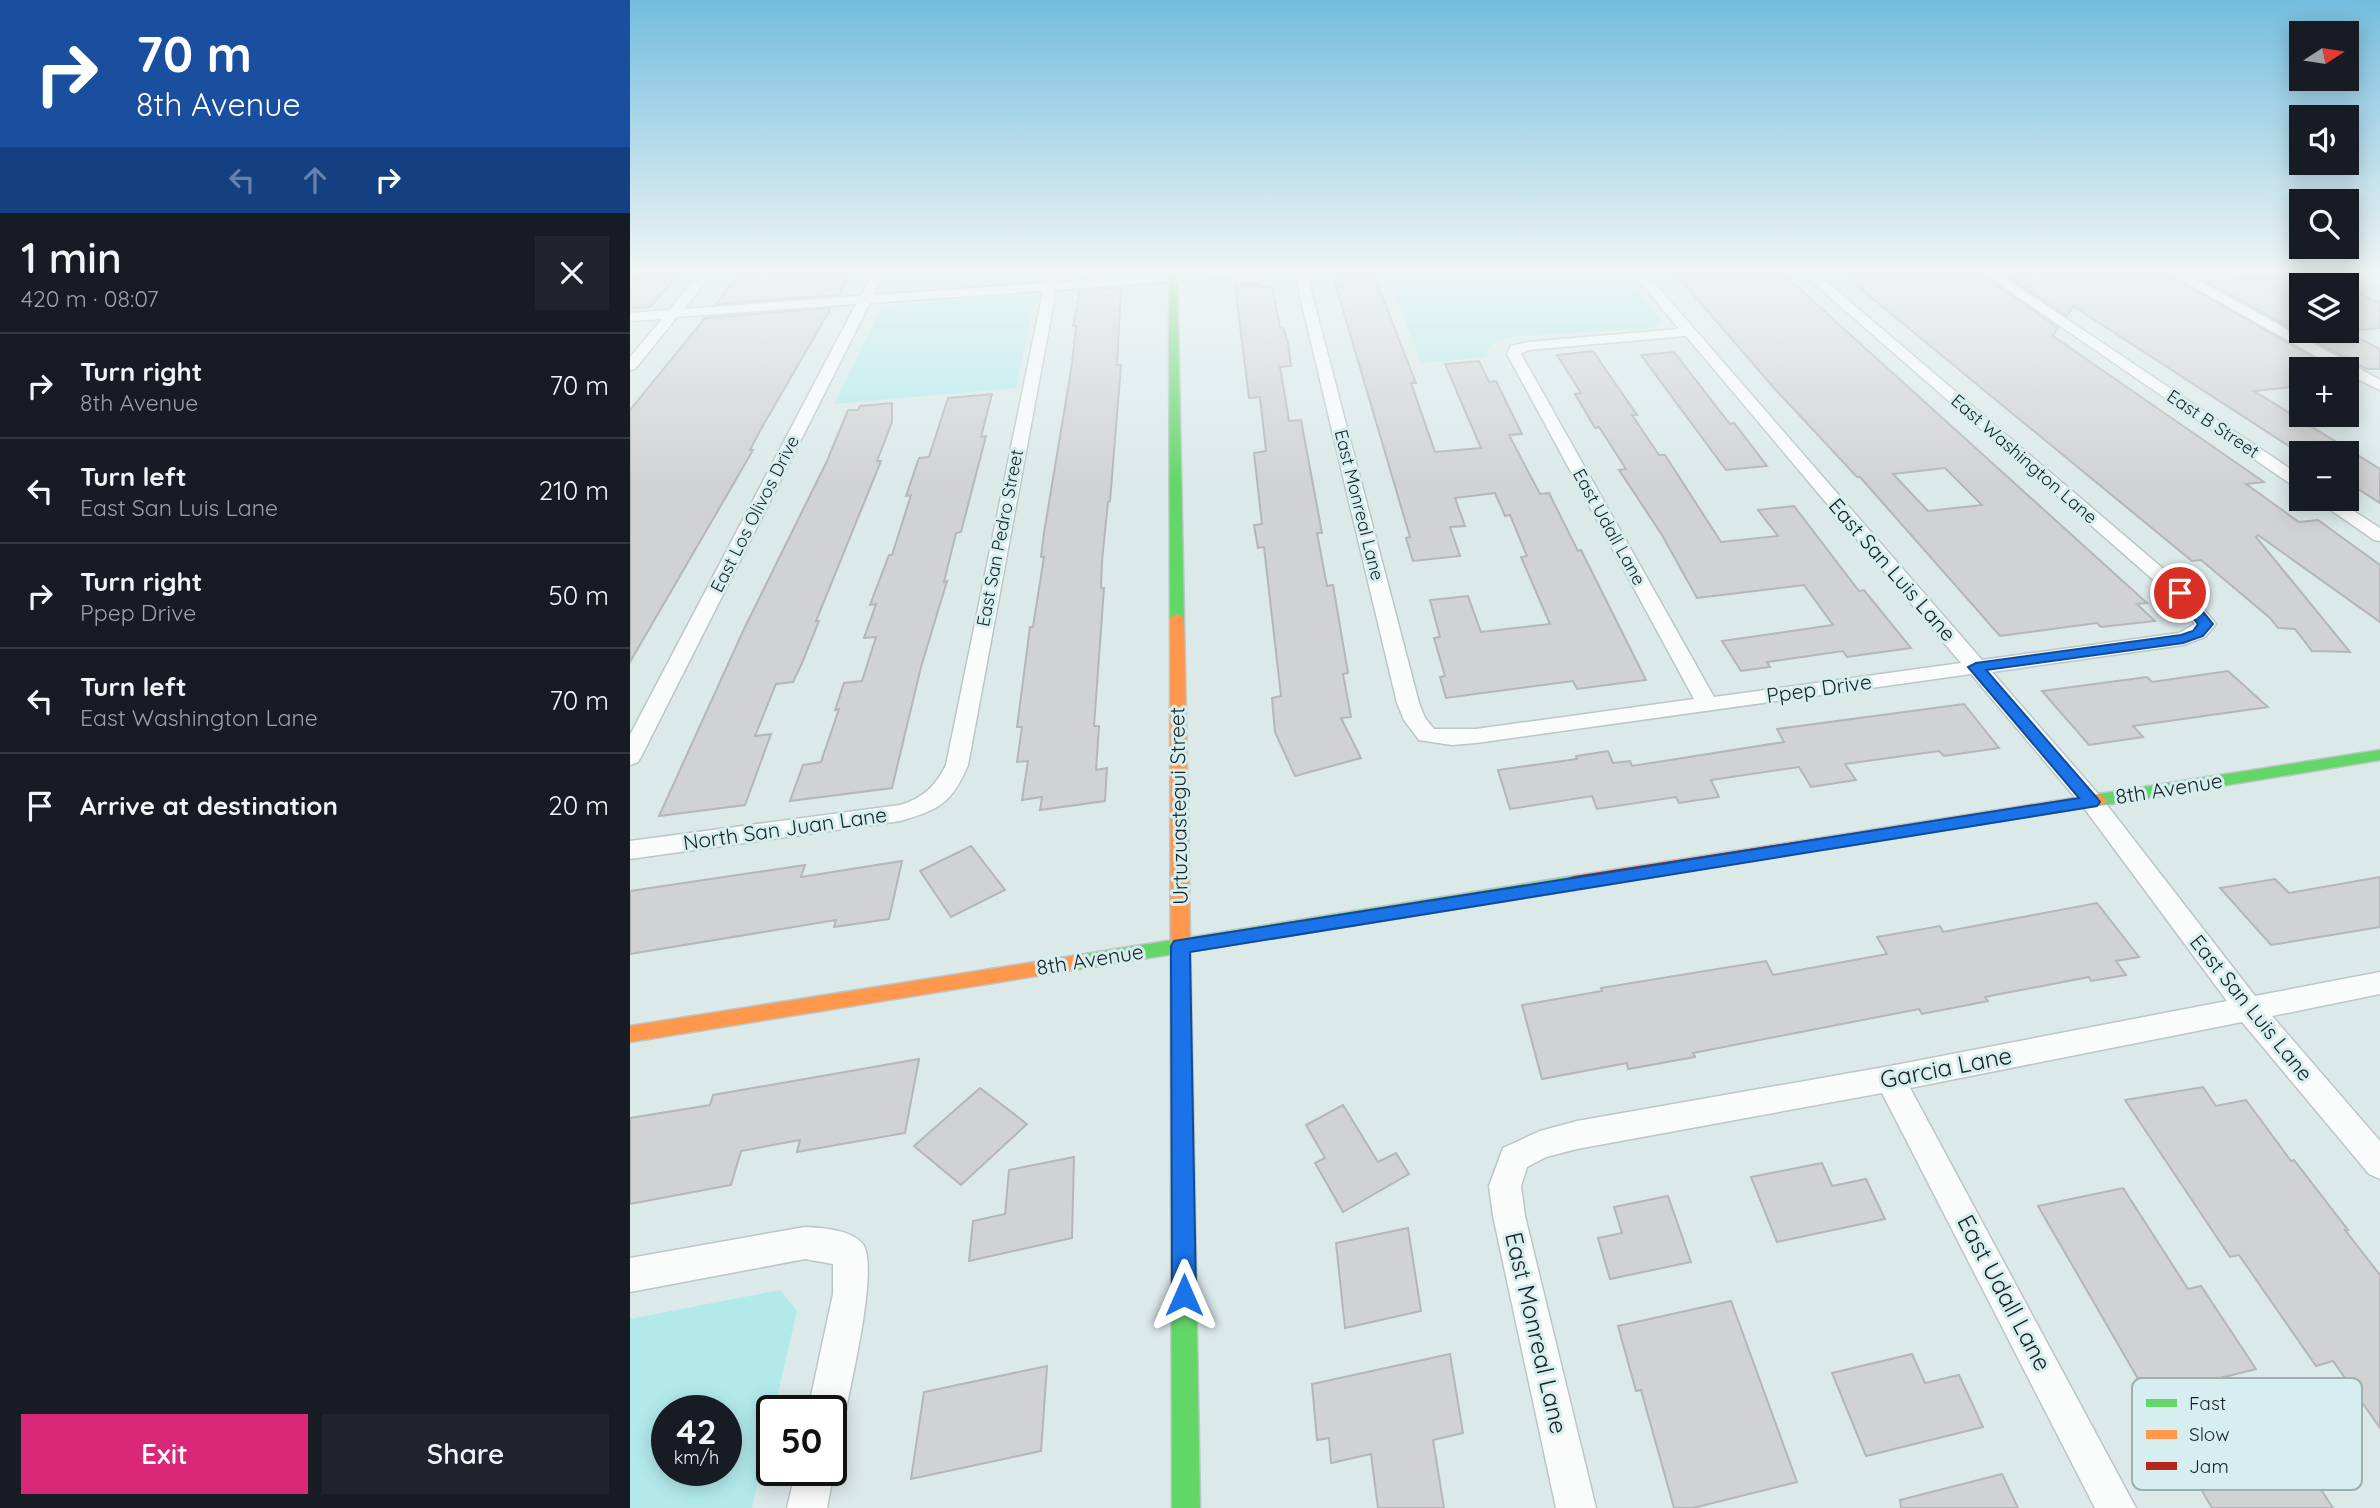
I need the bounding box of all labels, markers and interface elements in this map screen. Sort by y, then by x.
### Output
north arrow [2289,21,2359,91]
map controls [2289,21,2359,511]
text: 70 m [136,23,252,84]
icon: right [21,28,112,119]
text: 8th Avenue [136,84,300,124]
button: sound [2289,105,2359,175]
icon: left [223,161,261,199]
icon: ahead [296,161,334,199]
icon: right [369,161,407,199]
button: search [2289,189,2359,259]
text: 1 min [21,231,122,284]
button: close [535,236,609,310]
button: layers [2289,273,2359,343]
text: 420 m · 08:07 [21,284,158,313]
text: Turn right [80,355,202,388]
button: + [2289,357,2359,427]
icon: right [21,367,59,405]
text: 70 m [549,369,609,402]
street label: East B Street [2163,384,2264,463]
text: 8th Avenue [80,388,198,417]
street label: East Washington Lane [1947,389,2102,528]
street label: East Monreal Lane [1330,427,1389,583]
street label: East Los Olivos Drive [705,431,804,596]
button: − [2289,441,2359,511]
street label: East San Pedro Street [971,447,1028,628]
text: Turn left [80,460,187,493]
street label: East Udall Lane [1568,465,1651,589]
icon: left [21,472,59,510]
text: 210 m [539,474,609,507]
text: East San Luis Lane [80,493,278,522]
street label: East San Luis Lane [1824,493,1962,646]
pin [2150,563,2210,623]
text: Turn right [80,565,202,598]
icon: arrive [2161,574,2199,612]
icon: right [21,577,59,615]
text: 50 m [549,579,609,612]
text: Ppep Drive [80,598,196,627]
street label: Ppep Drive [1765,668,1873,708]
text: Turn left [80,670,187,703]
icon: left [21,682,59,720]
text: 70 m [549,684,609,717]
text: East Washington Lane [80,703,318,732]
street label: Urtuzuastegui Street [1163,707,1193,905]
street label: 8th Avenue [2113,767,2224,809]
icon: arrive [21,787,59,825]
text: Arrive at destination [80,789,338,822]
text: 20 m [548,789,609,822]
street label: North San Juan Lane [681,801,889,855]
street label: East San Luis Lane [2185,929,2319,1086]
street label: 8th Avenue [1034,938,1145,980]
street label: Garcia Lane [1877,1040,2014,1094]
street label: East Udall Lane [1951,1209,2059,1376]
street label: East Monreal Lane [1499,1229,1575,1437]
position arrow [1147,1258,1221,1332]
legend [2132,1378,2362,1490]
text: Fast [2189,1391,2226,1415]
speed limit sign: 50 [756,1395,847,1486]
text: 42 [676,1409,717,1453]
button: Exit [21,1414,308,1494]
button: Share [322,1414,609,1494]
text: Slow [2189,1422,2230,1446]
text: km/h [674,1446,719,1469]
text: Jam [2189,1454,2229,1478]

